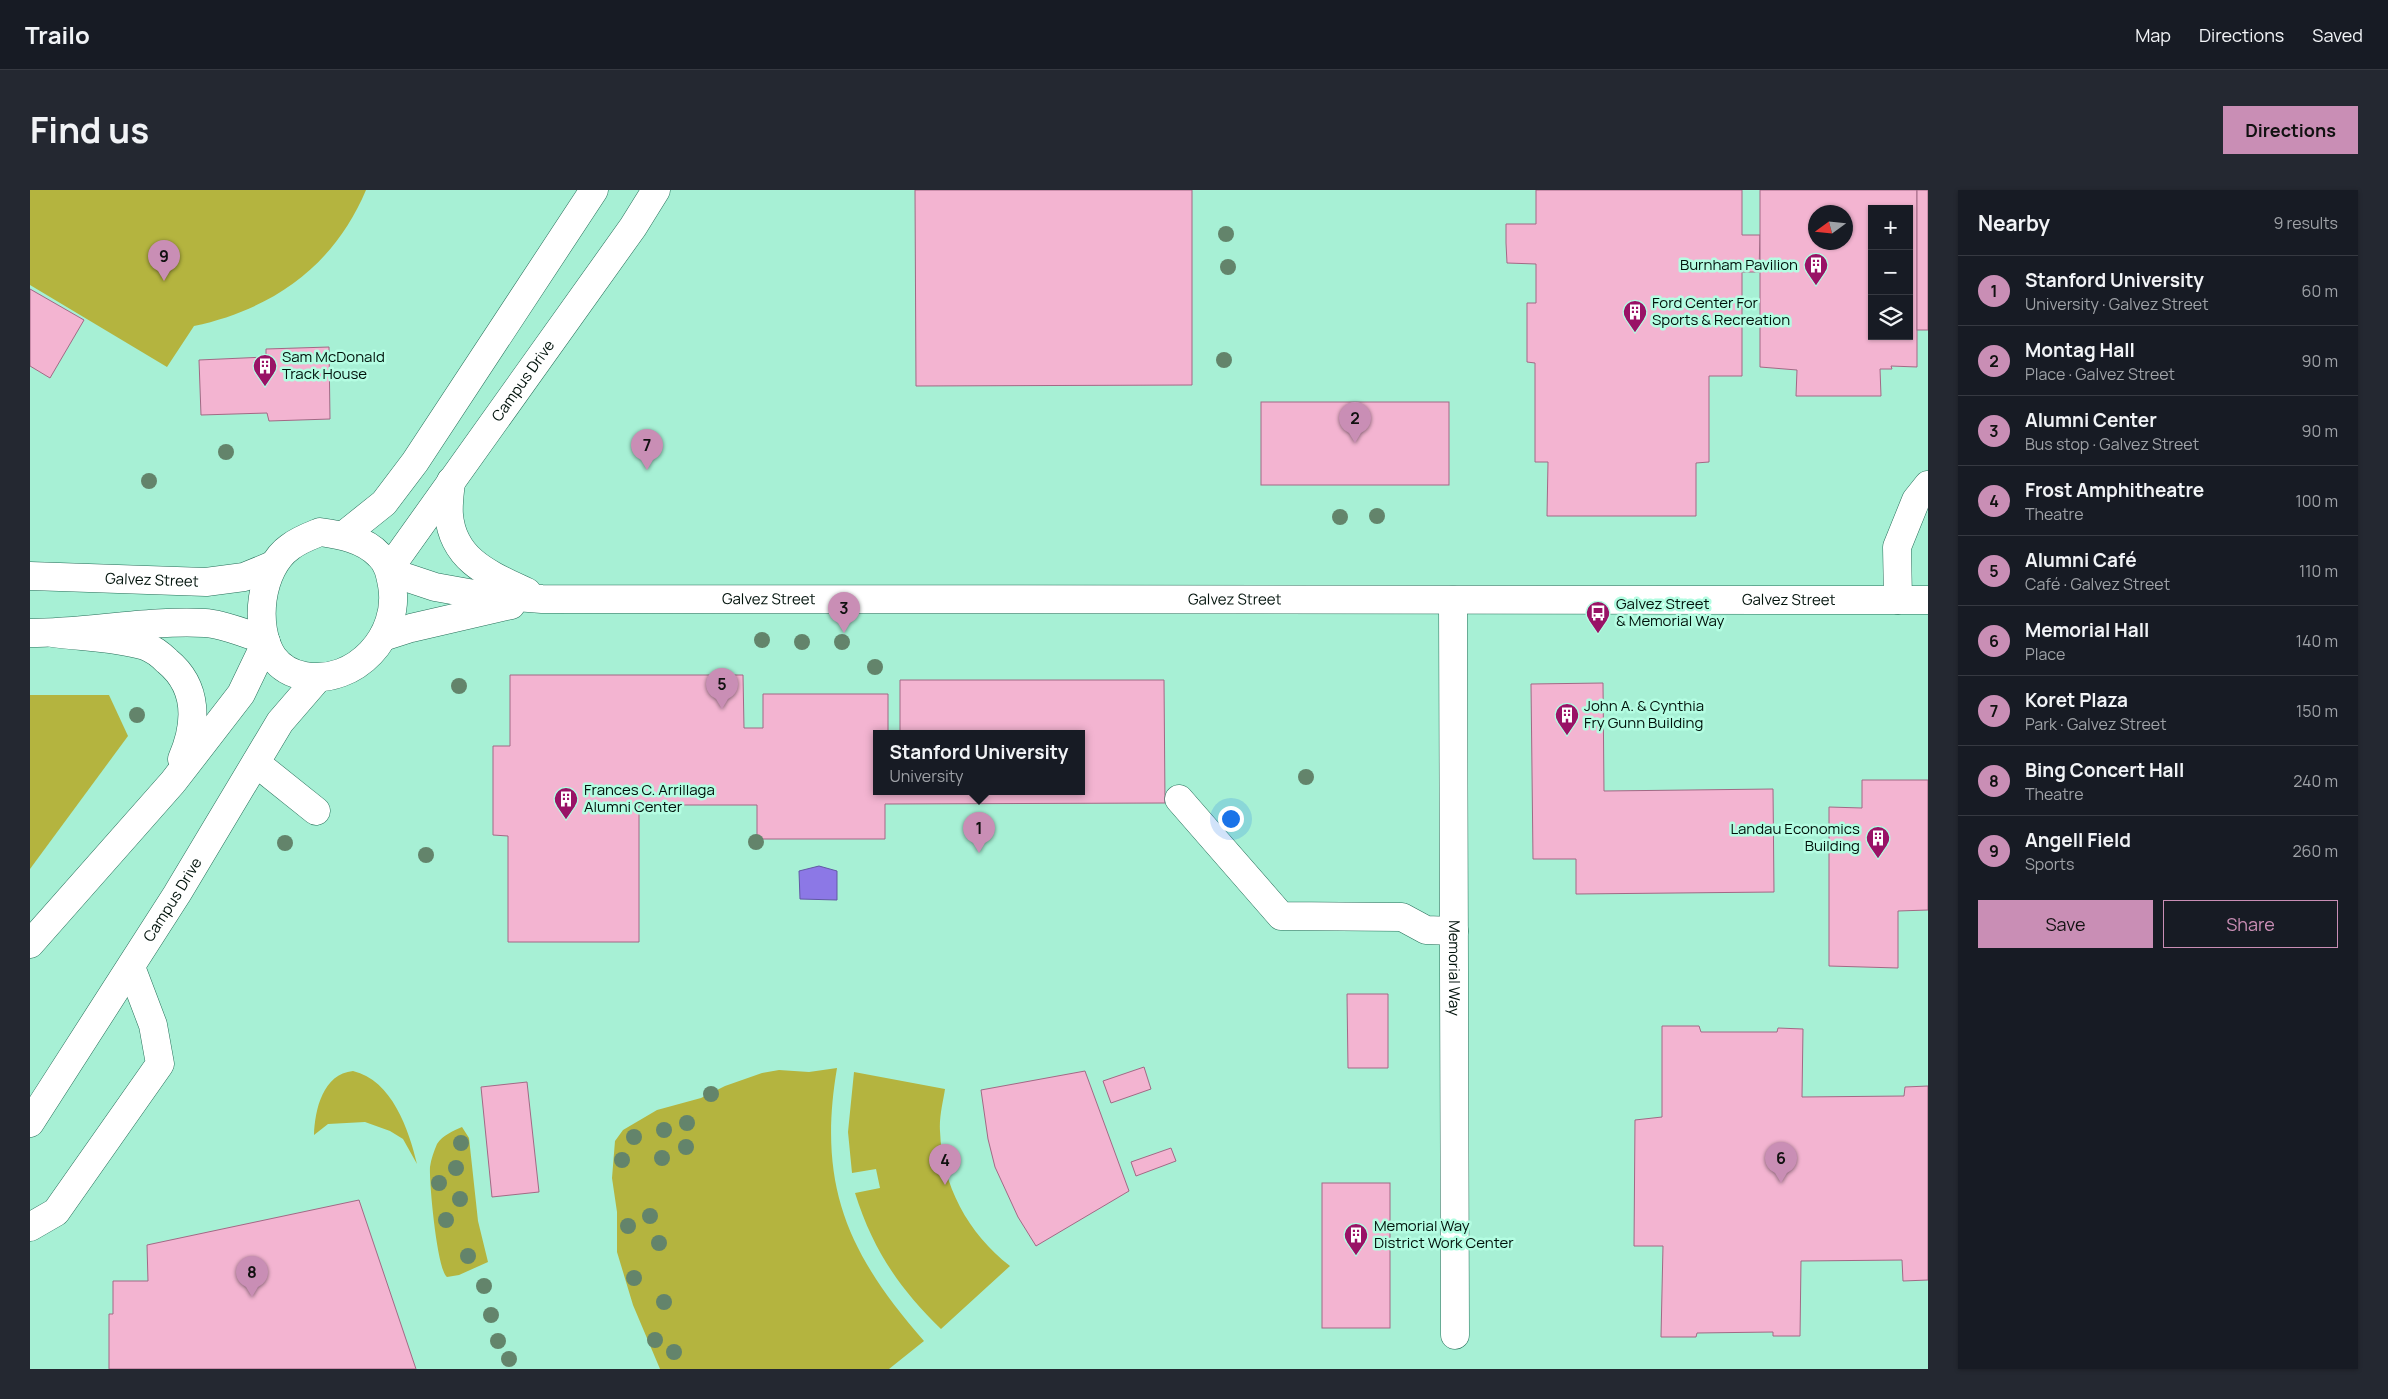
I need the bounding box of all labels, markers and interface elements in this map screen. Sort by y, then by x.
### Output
text: Trailo [25,18,90,51]
text: Map [2135,23,2171,47]
text: Directions [2199,23,2284,47]
text: Saved [2312,23,2363,47]
text: Find us [30,106,149,154]
button: Directions [2223,106,2358,154]
north arrow [1808,205,1853,250]
map controls [1868,205,1913,340]
button: + [1868,205,1913,250]
text: Nearby [1978,209,2050,237]
text: 9 results [2273,212,2338,234]
pin: 9 [148,240,180,281]
button: − [1868,250,1913,295]
building icon: Burnham Pavilion [1803,252,1829,286]
place label: Burnham Pavilion [1680,254,1798,275]
text: Stanford University [2025,267,2204,293]
text: 1 [1990,280,1998,302]
text: 60 m [2302,280,2338,302]
place label: Ford Center For Sports & Recreation [1652,292,1790,330]
text: University · Galvez Street [2025,293,2209,315]
button: layers [1868,295,1913,340]
building icon: Ford Center For Sports & Recreation [1622,299,1648,333]
street label: Campus Drive [486,335,559,426]
text: Montag Hall [2025,337,2135,363]
place label: Sam McDonald Track House [282,346,385,384]
text: 2 [1989,350,1999,372]
text: 90 m [2302,350,2338,372]
building icon: Sam McDonald Track House [252,353,278,387]
text: Place · Galvez Street [2025,363,2175,385]
pin: 2 [1339,402,1371,443]
text: Alumni Center [2025,407,2157,433]
text: 3 [1989,420,1999,442]
text: 90 m [2302,420,2338,442]
pin: 7 [631,429,663,470]
text: Bus stop · Galvez Street [2025,433,2199,455]
text: Frost Amphitheatre [2025,477,2204,503]
text: 4 [1989,490,1999,512]
text: 100 m [2295,490,2338,512]
text: Theatre [2025,503,2084,525]
text: Alumni Café [2025,547,2137,573]
text: 5 [1989,560,1999,582]
text: 110 m [2299,560,2338,582]
street label: Galvez Street [105,568,199,592]
text: Café · Galvez Street [2025,573,2170,595]
street label: Galvez Street [722,588,816,609]
street label: Galvez Street [1188,588,1282,610]
street label: Galvez Street [1742,589,1836,610]
pin: 3 [828,592,860,633]
place label: Galvez Street & Memorial Way [1616,593,1724,631]
bus stop icon: Galvez Street & Memorial Way [1585,600,1611,634]
text: Memorial Hall [2025,617,2149,643]
text: 6 [1989,630,1999,652]
text: 140 m [2296,630,2338,652]
text: Place [2025,643,2065,665]
pin: 5 [706,668,738,709]
text: Koret Plaza [2025,687,2128,713]
place label: John A. & Cynthia Fry Gunn Building [1584,695,1704,733]
text: 7 [1990,700,1998,722]
text: 150 m [2296,700,2338,722]
building icon: John A. & Cynthia Fry Gunn Building [1554,702,1580,736]
text: Park · Galvez Street [2025,713,2167,735]
popup [873,730,1085,795]
text: Stanford University [890,739,1068,765]
text: Bing Concert Hall [2025,757,2184,783]
text: University [890,765,963,787]
text: 8 [1989,770,1999,792]
text: 240 m [2293,770,2338,792]
place label: Frances C. Arrillaga Alumni Center [584,779,715,817]
text: Theatre [2025,783,2084,805]
building icon: Frances C. Arrillaga Alumni Center [553,786,579,820]
your location [1218,806,1244,832]
pin: 1 [963,812,995,853]
place label: Landau Economics Building [1730,818,1860,856]
building icon: Landau Economics Building [1865,825,1891,859]
text: Angell Field [2025,827,2131,853]
text: 9 [1989,840,1999,862]
text: 260 m [2292,840,2338,862]
street label: Campus Drive [138,853,207,946]
text: Sports [2025,853,2074,875]
button: Save [1978,900,2153,948]
button: Share [2163,900,2338,948]
street label: Memorial Way [1444,920,1465,1016]
pin: 6 [1765,1142,1797,1183]
pin: 4 [929,1144,961,1185]
place label: Memorial Way District Work Center [1374,1215,1514,1253]
building icon: Memorial Way District Work Center [1343,1222,1369,1256]
pin: 8 [236,1256,268,1297]

